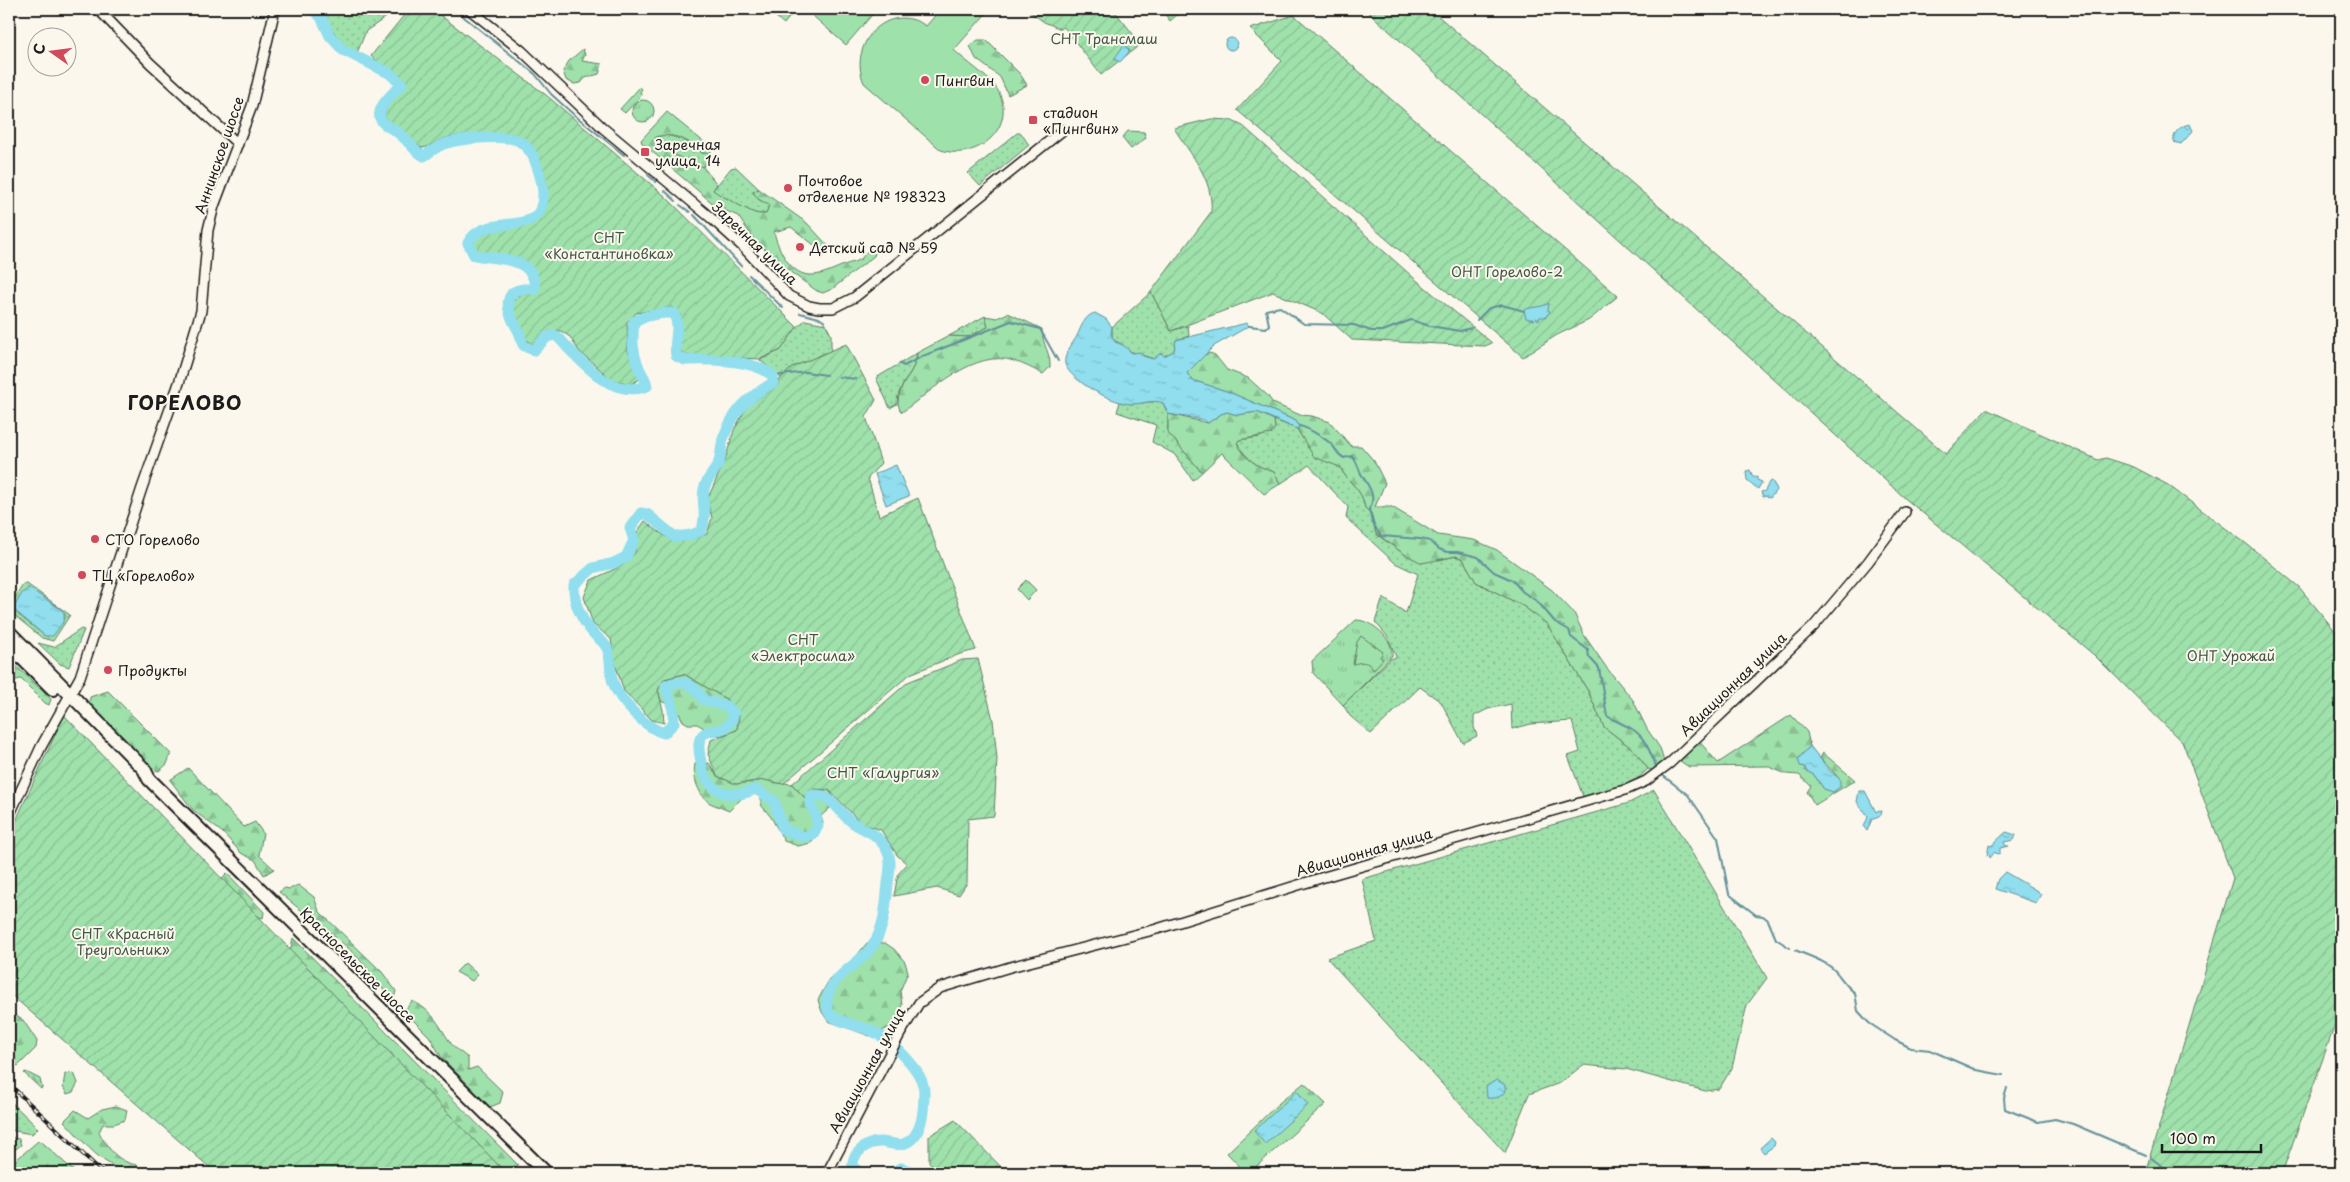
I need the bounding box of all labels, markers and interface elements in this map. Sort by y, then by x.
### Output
north arrow [28,28,78,78]
park label: СНТ Трансмаш [1050,28,1158,49]
text: С [27,41,50,56]
place label: Пингвин [935,70,994,91]
marker: Пингвин [919,74,931,86]
street label: Аннинское шоссе [189,93,249,217]
place label: стадион «Пингвин» [1043,102,1119,139]
marker: стадион «Пингвин» [1027,114,1039,126]
place label: Заречная улица, 14 [655,134,721,171]
marker: Заречная улица, 14 [639,146,651,158]
place label: Почтовое отделение № 198323 [798,170,946,207]
marker: Почтовое отделение № 198323 [782,182,794,194]
street label: Заречная улица [708,197,803,289]
park label: СНТ «Константиновка» [545,227,673,264]
place label: Детский сад № 59 [809,237,938,258]
marker: Детский сад № 59 [794,241,806,253]
park label: ОНТ Горелово-2 [1451,261,1563,282]
district label: ГОРЕЛОВО [128,388,242,416]
place label: СТО Горелово [105,529,200,550]
marker: СТО Горелово [89,533,101,545]
place label: ТЦ «Горелово» [92,565,195,586]
marker: ТЦ «Горелово» [76,569,88,581]
street label: Авиационная улица [1675,627,1791,741]
park label: СНТ «Электросила» [751,629,855,666]
park label: ОНТ Урожай [2187,645,2275,666]
place label: Продукты [118,660,187,681]
marker: Продукты [102,664,114,676]
park label: СНТ «Галургия» [827,762,939,783]
street label: Авиационная улица [1293,822,1435,882]
street label: Красносельское шоссе [295,902,421,1028]
park label: СНТ «Красный Треугольник» [71,923,175,960]
street label: Авиационная улица [824,1003,910,1137]
scale bar [2162,1122,2261,1154]
text: 100 m [2170,1126,2216,1149]

